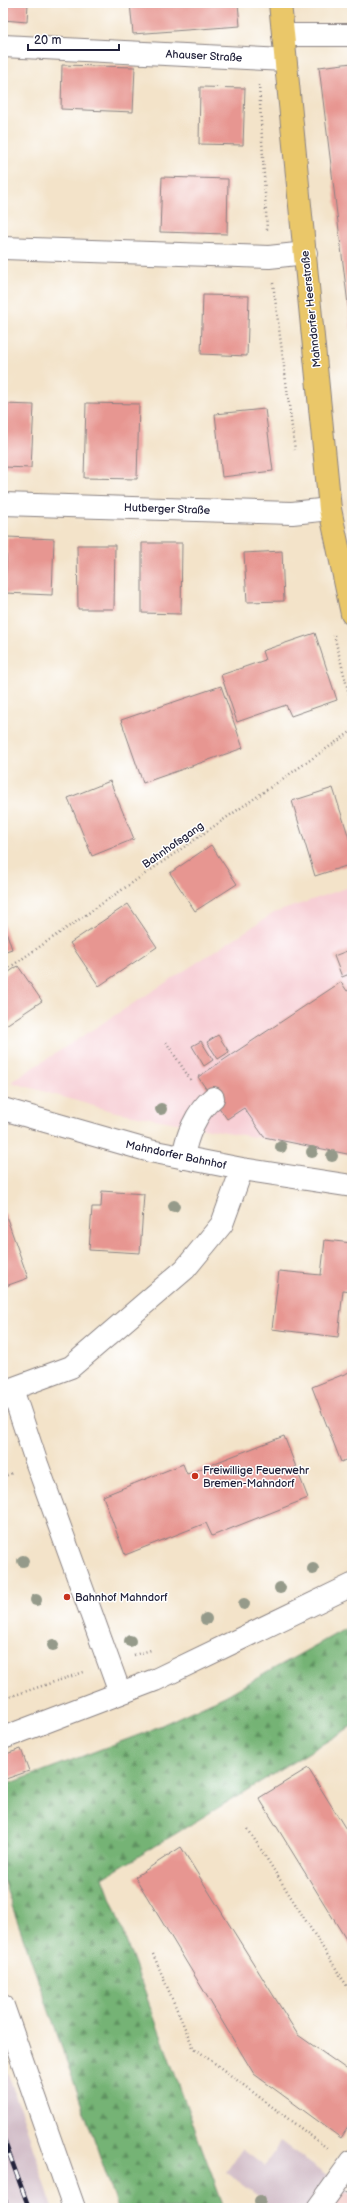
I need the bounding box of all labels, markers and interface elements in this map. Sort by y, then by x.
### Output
scale bar [28,26,119,52]
text: 20 m [34,33,61,48]
street label: Ahauser Straße [165,48,243,65]
street label: Mahndorfer Heerstraße [298,249,324,368]
street label: Hutberger Straße [124,501,211,517]
street label: Bahnhofsgang [140,819,206,871]
street label: Mahndorfer Bahnhof [124,1138,228,1172]
place label: Freiwillige Feuerwehr Bremen-Mahndorf [203,1464,310,1490]
marker: Freiwillige Feuerwehr Bremen-Mahndorf [190,1471,200,1481]
place label: Bahnhof Mahndorf [75,1591,168,1604]
marker: Bahnhof Mahndorf [62,1592,72,1602]

